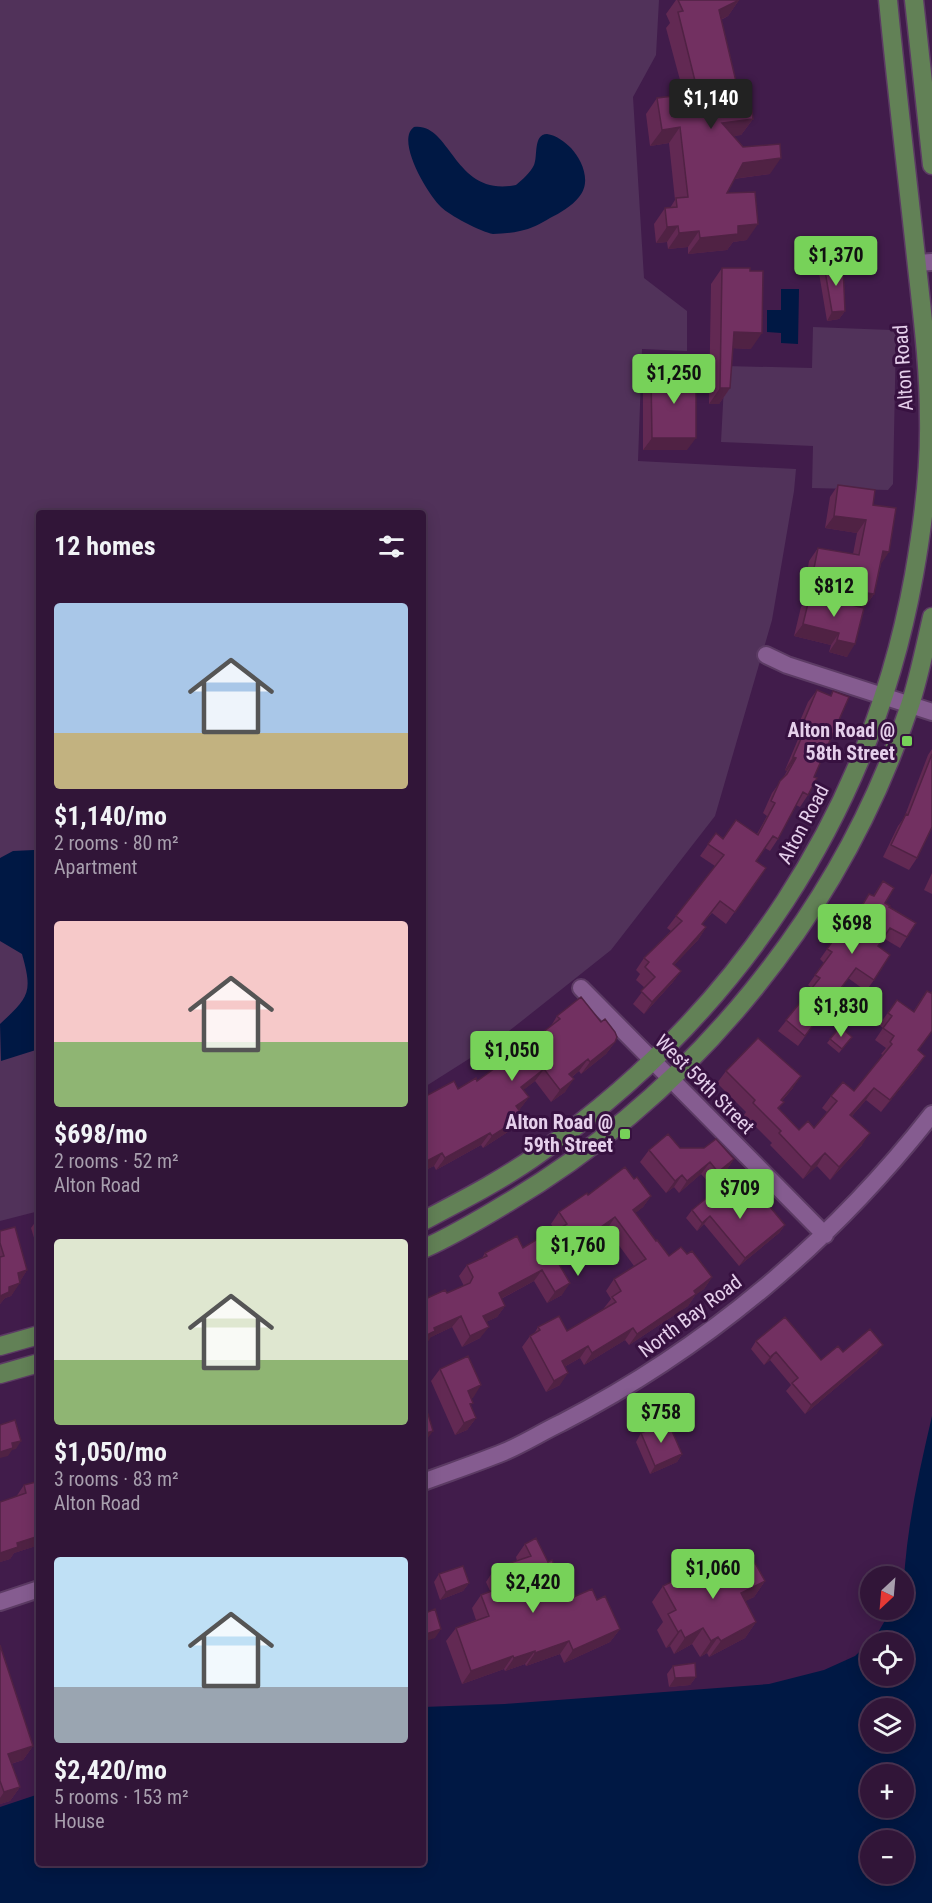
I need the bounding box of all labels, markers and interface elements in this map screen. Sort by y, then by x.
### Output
pin: $1,140 [662,79,760,130]
text: $1,140 [683,86,739,110]
pin: $1,370 [787,236,885,287]
text: $1,370 [808,243,864,267]
street label: Alton Road [888,324,918,412]
pin: $1,250 [625,354,723,405]
text: $1,250 [646,361,702,385]
icon: filters [375,530,408,563]
text: 12 homes [54,531,156,561]
pin: $812 [798,567,870,618]
text: $812 [814,574,854,598]
icon: home [177,642,285,750]
place label: Alton Road @ 58th Street [787,718,895,765]
marker: Alton Road @ 58th Street [900,734,914,748]
street label: Alton Road [772,780,834,868]
text: $1,140/mo [54,801,167,831]
text: 2 rooms · 80 m² [54,831,179,855]
text: Apartment [54,855,138,879]
pin: $698 [816,904,888,955]
text: $698 [832,911,872,935]
icon: home [177,960,285,1068]
pin: $1,830 [792,987,890,1038]
text: $1,830 [813,994,869,1018]
street label: West 59th Street [650,1029,760,1139]
pin: $1,050 [463,1031,561,1082]
text: $1,050 [484,1038,540,1062]
place label: Alton Road @ 59th Street [505,1110,613,1157]
text: $698/mo [54,1119,147,1149]
marker: Alton Road @ 59th Street [618,1127,632,1141]
text: 2 rooms · 52 m² [54,1149,179,1173]
pin: $709 [704,1169,776,1220]
text: Alton Road [54,1173,140,1197]
text: $709 [720,1176,760,1200]
pin: $1,760 [529,1226,627,1277]
text: $1,760 [550,1233,606,1257]
street label: North Bay Road [634,1270,746,1362]
icon: home [177,1278,285,1386]
pin: $758 [625,1393,697,1444]
text: $758 [641,1400,681,1424]
text: $1,050/mo [54,1437,167,1467]
text: 3 rooms · 83 m² [54,1467,179,1491]
text: Alton Road [54,1491,140,1515]
pin: $1,060 [664,1549,762,1600]
text: $1,060 [685,1556,741,1580]
pin: $2,420 [484,1563,582,1614]
north arrow [860,1566,914,1620]
map controls [860,1566,914,1884]
text: $2,420 [505,1570,561,1594]
icon: home [177,1596,285,1704]
button: locate [860,1632,914,1686]
button: layers [860,1698,914,1752]
text: $2,420/mo [54,1755,167,1785]
button: + [860,1764,914,1818]
text: 5 rooms · 153 m² [54,1785,189,1809]
text: House [54,1809,105,1833]
button: − [860,1830,914,1884]

